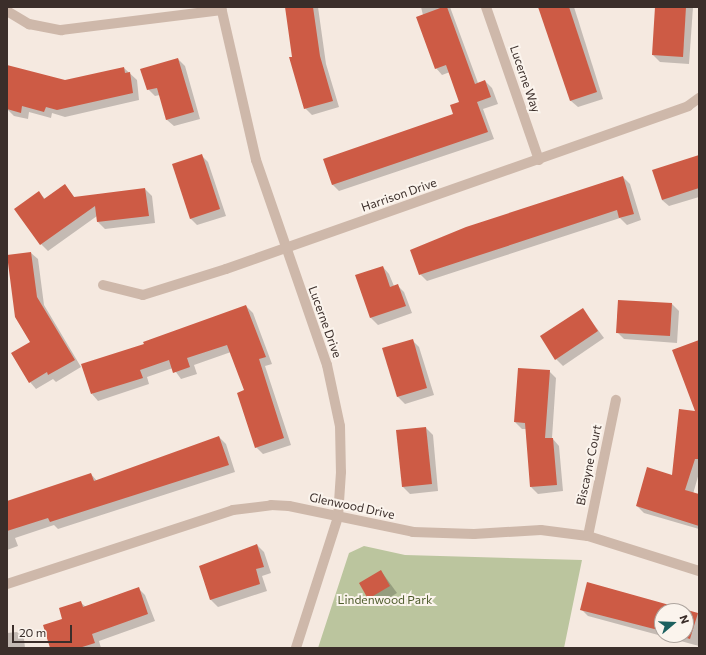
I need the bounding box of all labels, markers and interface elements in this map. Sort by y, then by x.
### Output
street label: Lucerne Way [507,44,543,114]
street label: Harrison Drive [359,175,439,215]
street label: Lucerne Drive [305,284,345,360]
street label: Biscayne Court [573,423,605,507]
street label: Glenwood Drive [308,490,396,522]
park label: Lindenwood Park [338,593,432,607]
north arrow [654,603,694,643]
text: N [677,613,692,625]
scale bar [14,617,74,643]
text: 20 m [19,625,46,639]

